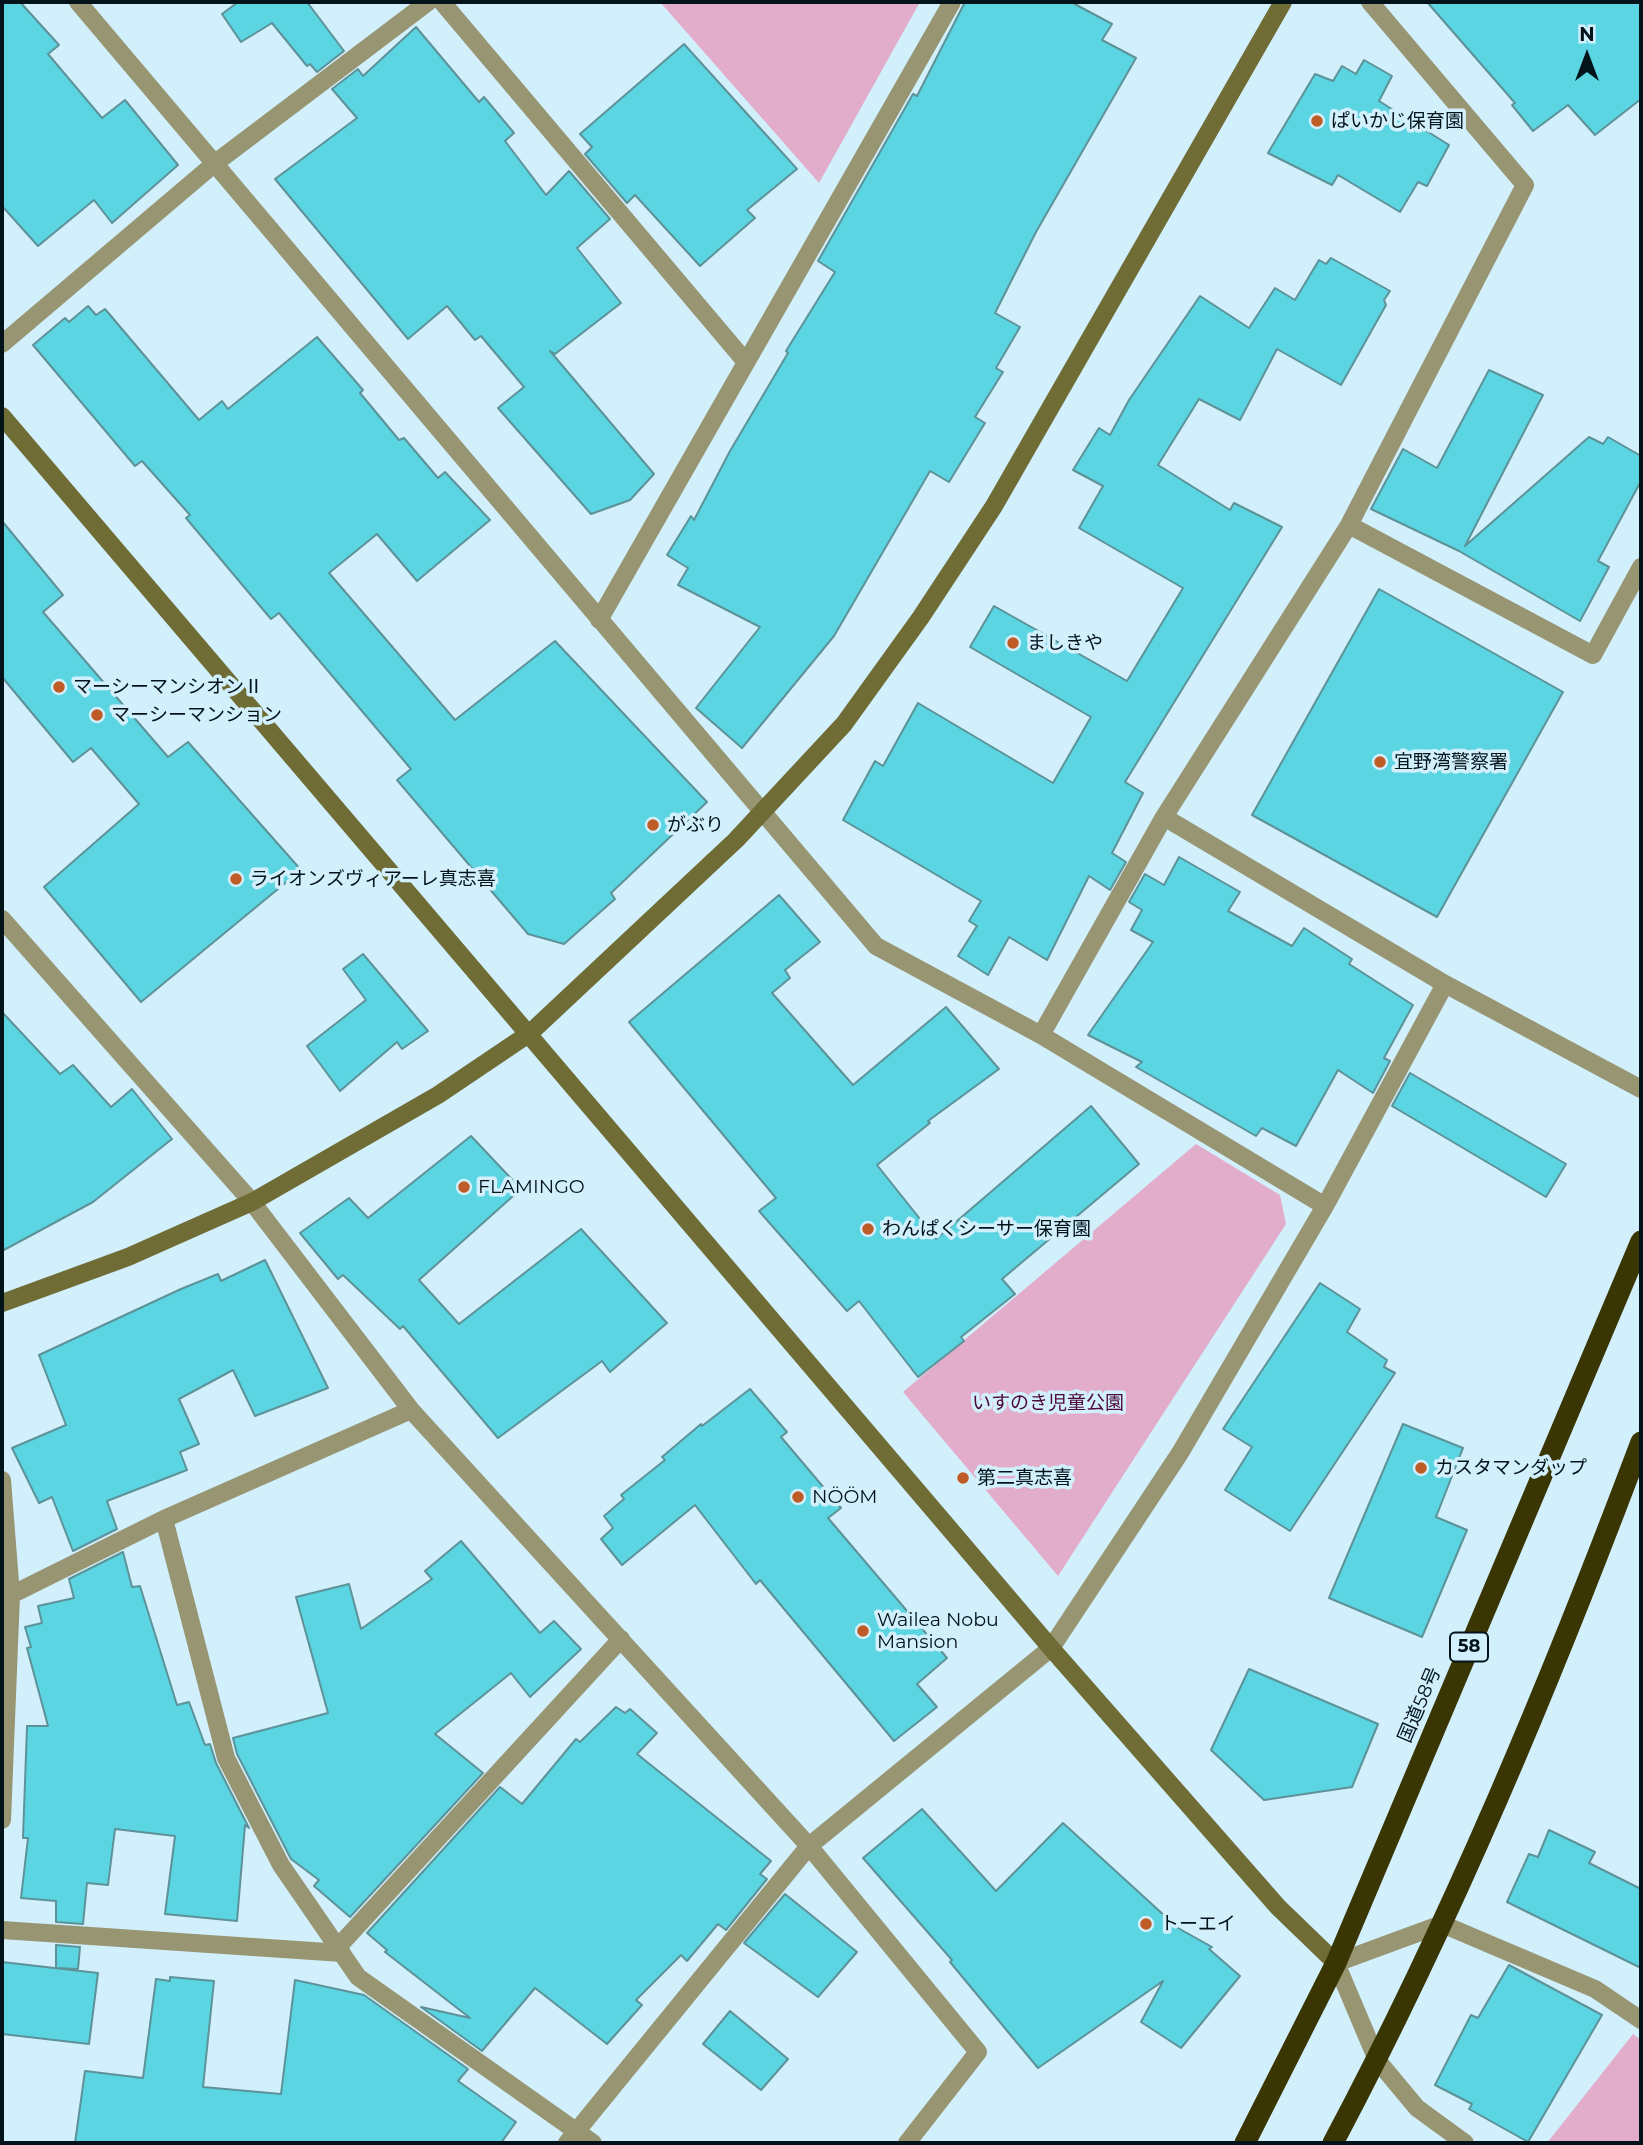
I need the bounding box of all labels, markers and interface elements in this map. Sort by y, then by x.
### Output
north arrow [1552,21,1622,91]
text: N [1579,23,1595,46]
place label: ぱいかじ保育園 [1331,110,1464,132]
marker: ぱいかじ保育園 [1309,113,1325,129]
place label: ましきや [1027,632,1103,654]
marker: ましきや [1005,635,1021,651]
place label: マーシーマンシオンⅡ [73,676,263,698]
marker: マーシーマンシオンⅡ [51,679,67,695]
place label: マーシーマンション [111,704,282,726]
marker: マーシーマンション [89,707,105,723]
place label: 宜野湾警察署 [1394,751,1508,773]
marker: 宜野湾警察署 [1372,754,1388,770]
place label: がぶり [667,814,724,836]
marker: がぶり [645,817,661,833]
place label: ライオンズヴィアーレ真志喜 [250,868,496,890]
marker: ライオンズヴィアーレ真志喜 [228,871,244,887]
place label: FLAMINGO [478,1176,585,1198]
marker: FLAMINGO [456,1179,472,1195]
place label: わんぱくシーサー保育園 [882,1218,1091,1240]
marker: わんぱくシーサー保育園 [860,1221,876,1237]
park label: いすのき児童公園 [972,1392,1124,1414]
place label: カスタマンダップ [1435,1457,1587,1479]
marker: カスタマンダップ [1413,1460,1429,1476]
place label: 第二真志喜 [977,1467,1072,1489]
marker: 第二真志喜 [955,1470,971,1486]
place label: NÖÖM [812,1486,877,1508]
marker: NÖÖM [790,1489,806,1505]
place label: Wailea Nobu Mansion [877,1609,999,1653]
marker: Wailea Nobu Mansion [855,1623,871,1639]
road number: 58 [1450,1632,1488,1662]
street label: 国道58号 [1394,1664,1446,1746]
place label: トーエイ [1160,1913,1236,1935]
marker: トーエイ [1138,1916,1154,1932]

